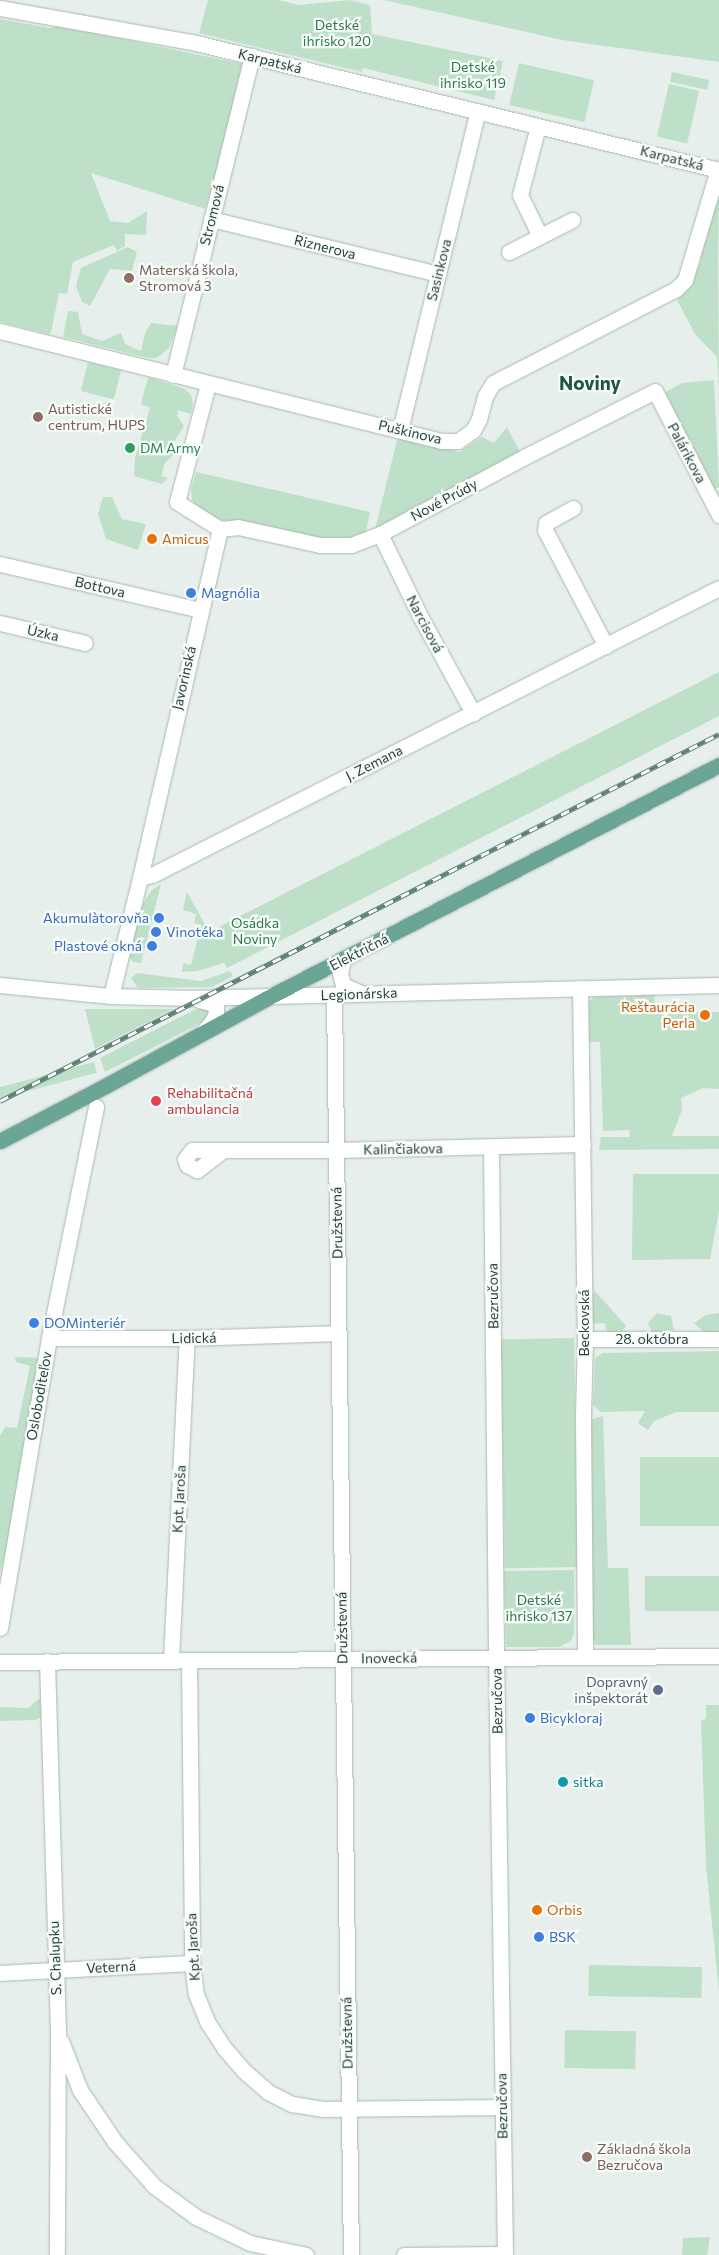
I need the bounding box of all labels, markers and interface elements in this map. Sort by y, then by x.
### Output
park label: Detské ihrisko 120 [303,17,371,49]
street label: Karpatská [236,45,304,77]
park label: Detské ihrisko 119 [440,59,506,92]
street label: Karpatská [638,142,706,174]
street label: Stromová [196,183,228,247]
street label: Riznerova [292,231,358,263]
street label: Sasinkova [423,237,455,303]
place label: Materská škola, Stromová 3 [139,262,238,294]
marker: Materská škola, Stromová 3 [123,272,135,284]
district label: Noviny [559,372,621,394]
place label: Autistické centrum, HUPS [48,401,145,434]
marker: Autistické centrum, HUPS [32,411,44,423]
street label: Puškinova [377,417,443,447]
street label: Palárikova [664,420,710,486]
place label: DM Army [140,440,201,456]
marker: DM Army [124,442,136,454]
street label: Nové Prúdy [408,475,480,525]
place label: Amicus [162,531,209,547]
marker: Amicus [146,533,158,545]
street label: Bottova [73,573,127,601]
place label: Magnólia [201,585,260,601]
marker: Magnólia [185,587,197,599]
street label: Narcisová [403,592,447,656]
street label: Úzka [25,621,61,645]
street label: Javorinská [169,644,199,712]
street label: J. Zemana [343,742,405,784]
place label: Akumulàtorovňa [43,910,149,926]
marker: Akumulàtorovňa [153,912,165,924]
park label: Osádka Noviny [231,915,279,948]
place label: Vinotéka [166,924,223,940]
marker: Vinotéka [150,926,162,938]
street label: Električná [327,930,391,974]
place label: Plastové okná [54,938,142,954]
marker: Plastové okná [146,940,158,952]
street label: Legionárska [320,984,398,1004]
place label: Reštaurácia Perla [621,999,695,1032]
marker: Reštaurácia Perla [699,1009,711,1021]
place label: Rehabilitačná ambulancia [167,1085,253,1118]
marker: Rehabilitačná ambulancia [149,1094,163,1108]
street label: Kalinčiakova [363,1140,443,1158]
street label: Družstevná [328,1187,346,1259]
street label: Bezručova [484,1263,502,1329]
street label: Beckovská [576,1289,592,1357]
place label: DOMinteriér [44,1315,126,1331]
marker: DOMinteriér [28,1317,40,1329]
street label: Lidická [171,1329,217,1347]
street label: 28. októbra [616,1331,688,1347]
street label: Osloboditeľov [23,1350,55,1442]
street label: Kpt. Jaroša [169,1465,189,1533]
street label: Družstevná [333,1592,351,1664]
park label: Detské ihrisko 137 [506,1592,572,1624]
street label: Inovecká [361,1649,417,1667]
street label: Bezručova [488,1668,506,1734]
place label: Dopravný inšpektorát [574,1674,648,1706]
marker: Dopravný inšpektorát [652,1684,664,1696]
place label: Bicykloraj [540,1710,603,1726]
marker: Bicykloraj [524,1712,536,1724]
place label: sitka [573,1774,604,1790]
marker: sitka [557,1776,569,1788]
place label: Orbis [547,1902,582,1918]
marker: Orbis [531,1904,543,1916]
street label: Kpt. Jaroša [183,1913,203,1981]
street label: S. Chalupku [45,1921,65,1995]
place label: BSK [549,1929,576,1945]
marker: BSK [533,1931,545,1943]
street label: Veterná [86,1957,136,1977]
street label: Družstevná [338,1997,356,2069]
street label: Bezručova [493,2073,511,2139]
place label: Základná škola Bezručova [597,2141,691,2174]
marker: Základná škola Bezručova [581,2151,593,2163]

